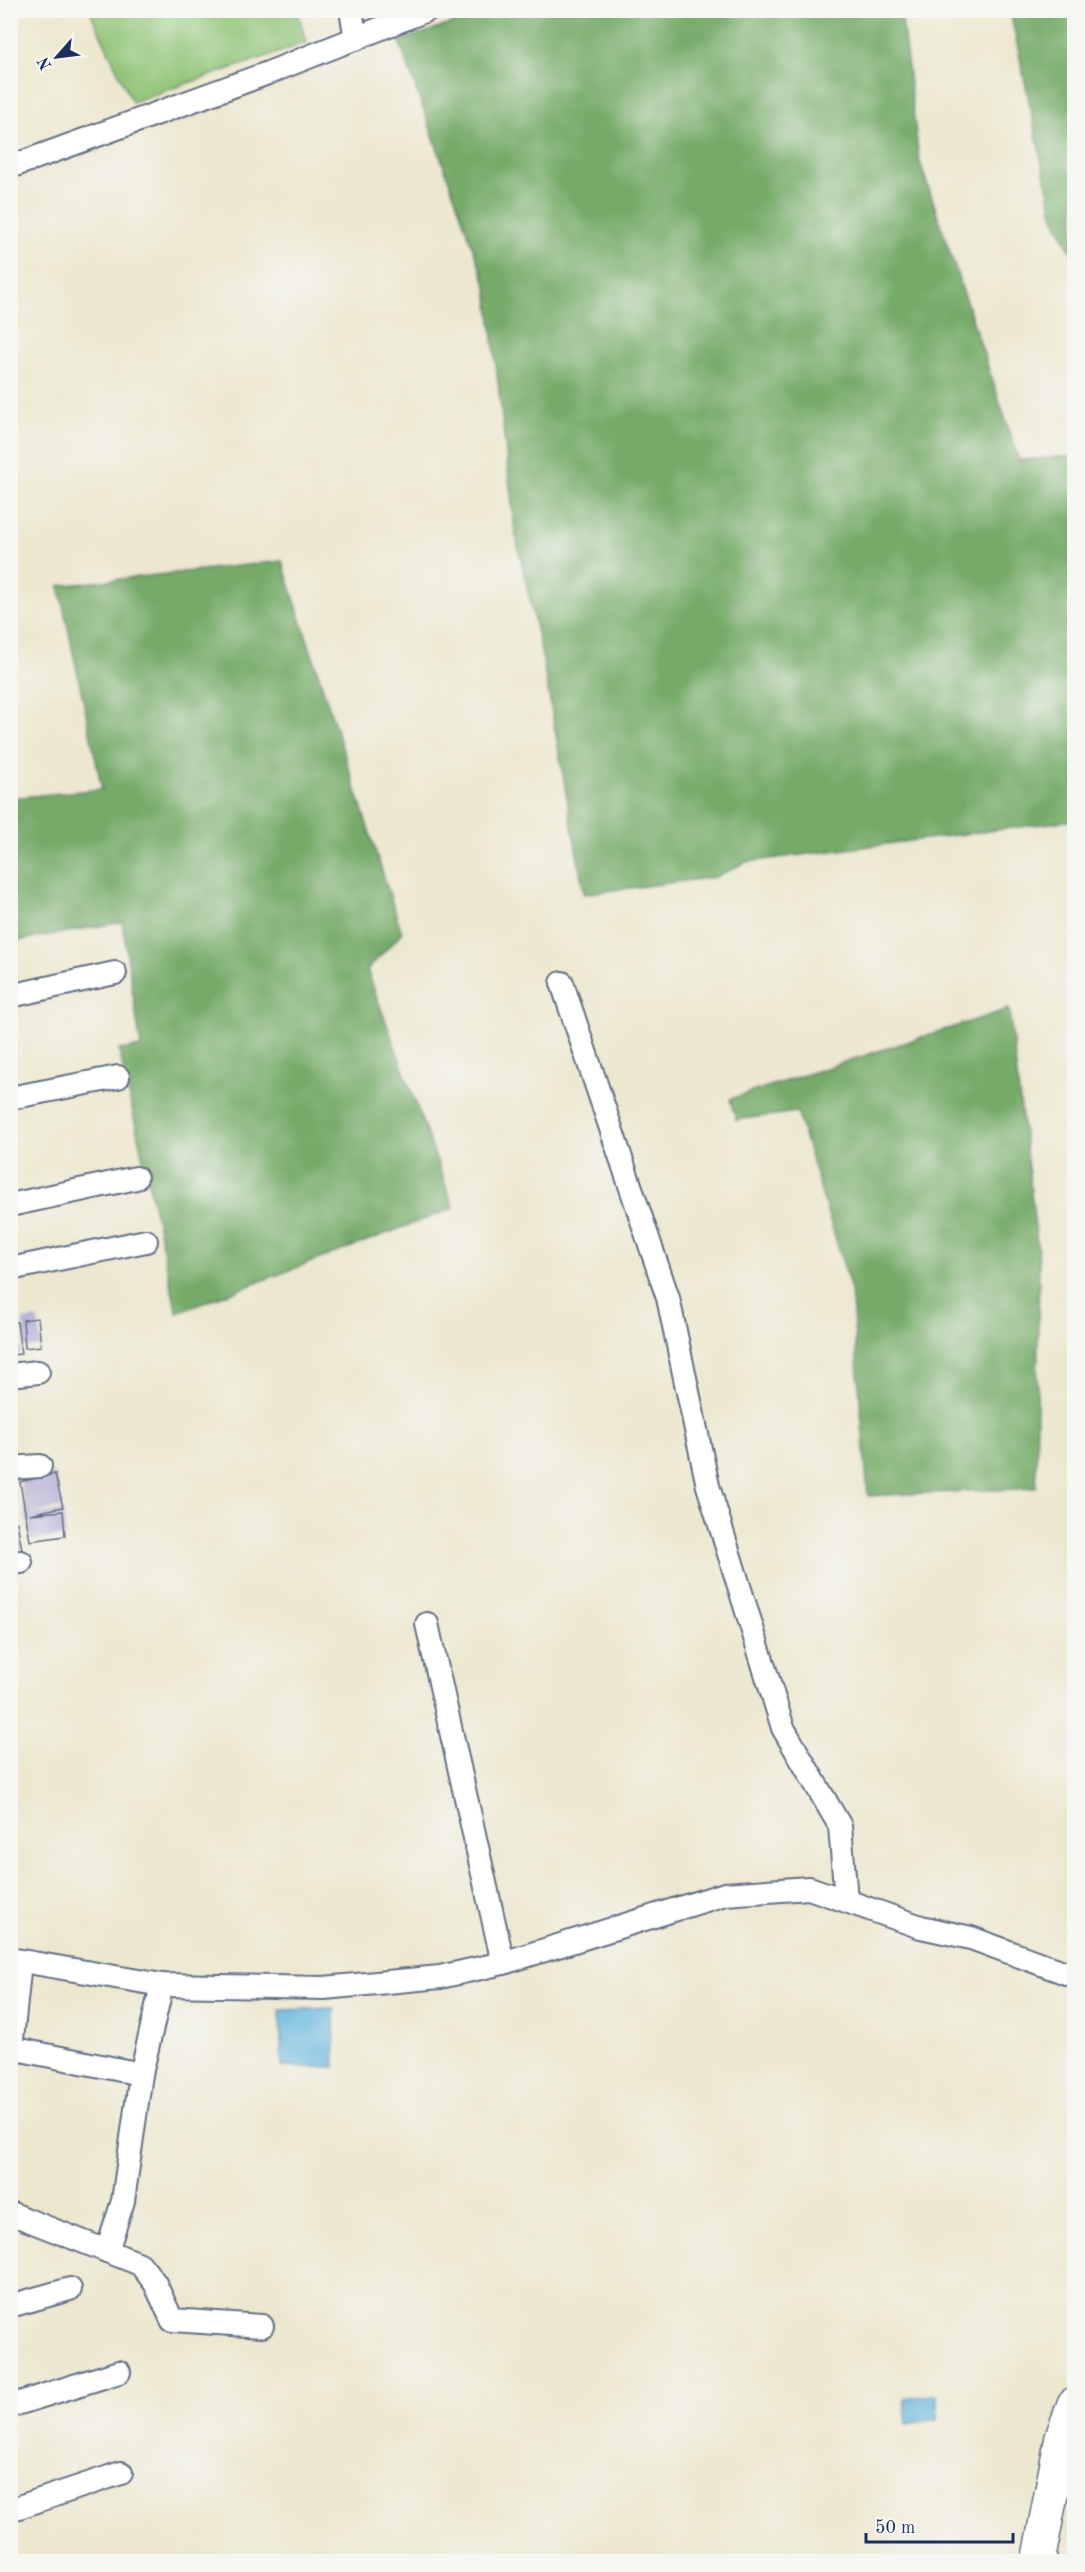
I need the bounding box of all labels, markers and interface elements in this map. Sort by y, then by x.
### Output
north arrow [27,27,87,87]
text: N [35,53,55,72]
scale bar [866,2506,1013,2544]
text: 50 m [875,2519,915,2537]

